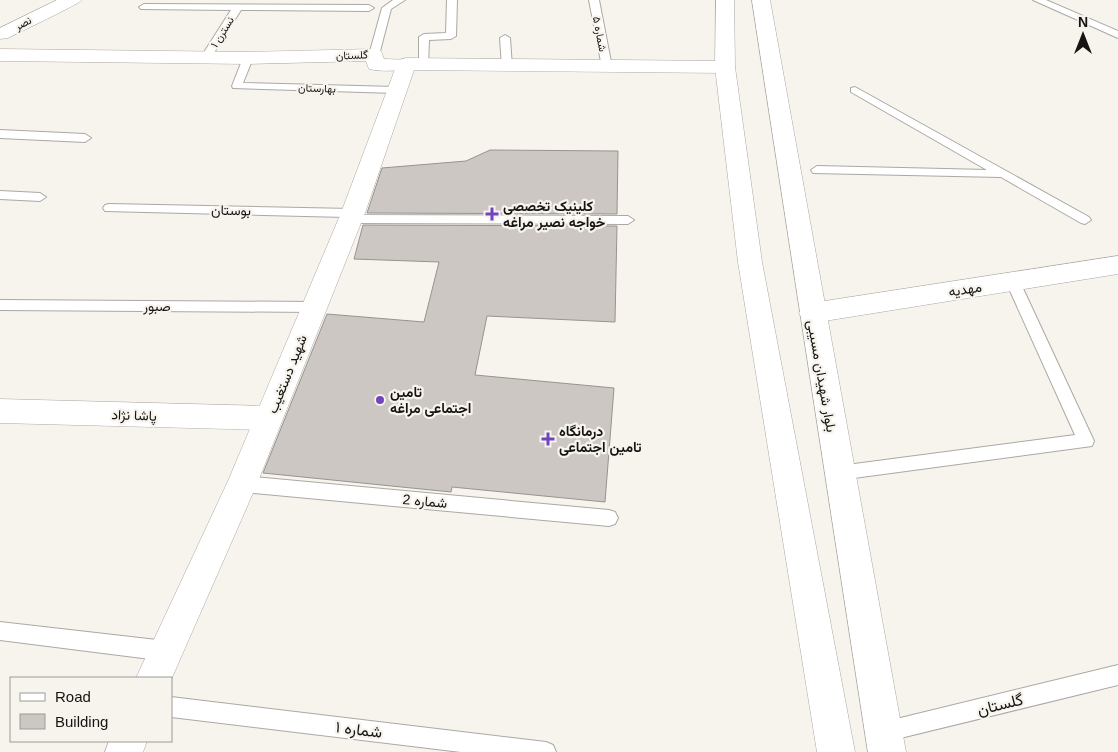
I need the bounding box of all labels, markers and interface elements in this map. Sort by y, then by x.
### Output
north arrow [1058,10,1108,60]
street label: نصر [12,14,34,34]
street label: نسترن ۱ [208,14,237,50]
text: N [1078,14,1088,30]
street label: شماره ۵ [590,15,609,53]
street label: گلستان [336,48,368,62]
street label: بهارستان [298,81,336,96]
place label: کلینیک تخصصی خواجه نصیر مراغه [503,198,606,231]
street label: بوستان [211,202,251,219]
marker: کلینیک تخصصی خواجه نصیر مراغه [485,207,499,221]
street label: مهدیه [947,278,983,301]
street label: صبور [142,298,171,315]
street label: بلوار شهیدان مسیبی [803,319,840,433]
street label: شهید دستغیب [264,332,311,416]
place label: تامین اجتماعی مراغه [390,384,471,417]
marker: تامین اجتماعی مراغه [374,394,386,406]
street label: پاشا نژاد [111,406,157,426]
place label: درمانگاه تامین اجتماعی [559,423,642,456]
marker: درمانگاه تامین اجتماعی [541,432,555,446]
street label: شماره 2 [402,491,448,512]
legend [10,677,172,742]
text: Road [55,688,91,705]
street label: گلستان [975,691,1025,719]
text: Building [55,713,108,730]
street label: شماره ۱ [334,718,383,743]

